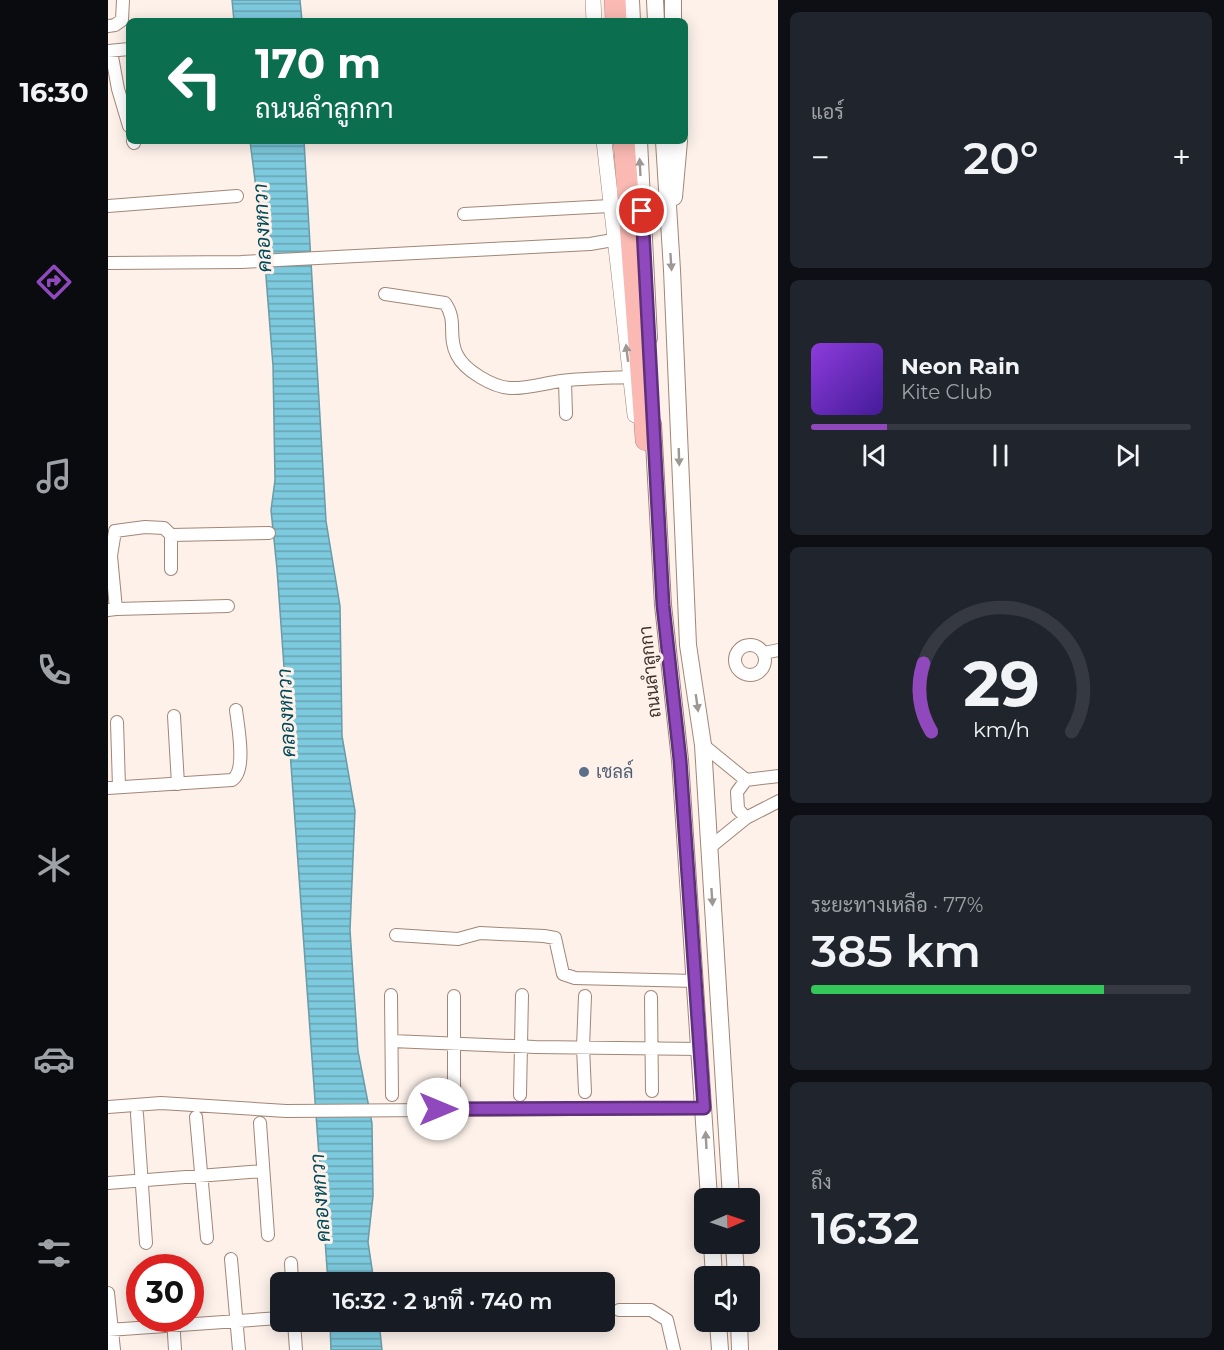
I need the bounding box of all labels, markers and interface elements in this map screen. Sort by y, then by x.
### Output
text: 170 m [255,37,381,89]
icon: left [156,42,234,120]
text: 16:30 [19,76,89,109]
text: ถนนลำลูกกา [255,92,394,125]
text: แอร์ [811,100,844,124]
text: 20° [963,130,1039,185]
text: − [811,137,830,177]
text: + [1172,137,1191,177]
one-way arrow [635,157,644,176]
water label: คลองหกวา [248,183,276,273]
pin [616,185,667,236]
icon: arrive [625,194,658,227]
one-way arrow [666,253,676,272]
icon: directions [33,261,75,303]
one-way arrow [622,343,632,362]
text: Neon Rain [901,353,1020,380]
text: Kite Club [901,380,992,404]
icon: previous [858,439,891,472]
icon: pause [984,439,1017,472]
icon: next [1111,439,1144,472]
one-way arrow [675,448,684,467]
icon: music [33,455,75,497]
street label: ถนนลำลูกกา [634,625,668,719]
text: 29 [963,646,1039,722]
icon: phone [33,649,75,691]
water label: คลองหกวา [272,668,300,758]
one-way arrow [692,693,701,712]
text: km/h [972,716,1030,742]
place label: เชลล์ [596,759,633,783]
marker: เชลล์ [577,765,591,779]
icon: climate [33,844,75,886]
one-way arrow [708,887,717,906]
text: ระยะทางเหลือ · 77% [811,893,983,917]
text: 385 km [811,923,981,978]
icon: car [33,1038,75,1080]
position arrow [406,1077,470,1141]
one-way arrow [701,1131,711,1150]
water label: คลองหกวา [305,1153,335,1243]
text: ถึง [811,1170,832,1194]
north arrow [694,1188,760,1254]
map controls [694,1188,760,1332]
text: 16:32 [811,1200,920,1255]
icon: filters [33,1232,75,1274]
speed limit sign: 30 [126,1254,204,1332]
button: sound [694,1266,760,1332]
text: 16:32 · 2 นาที · 740 m [333,1288,552,1315]

